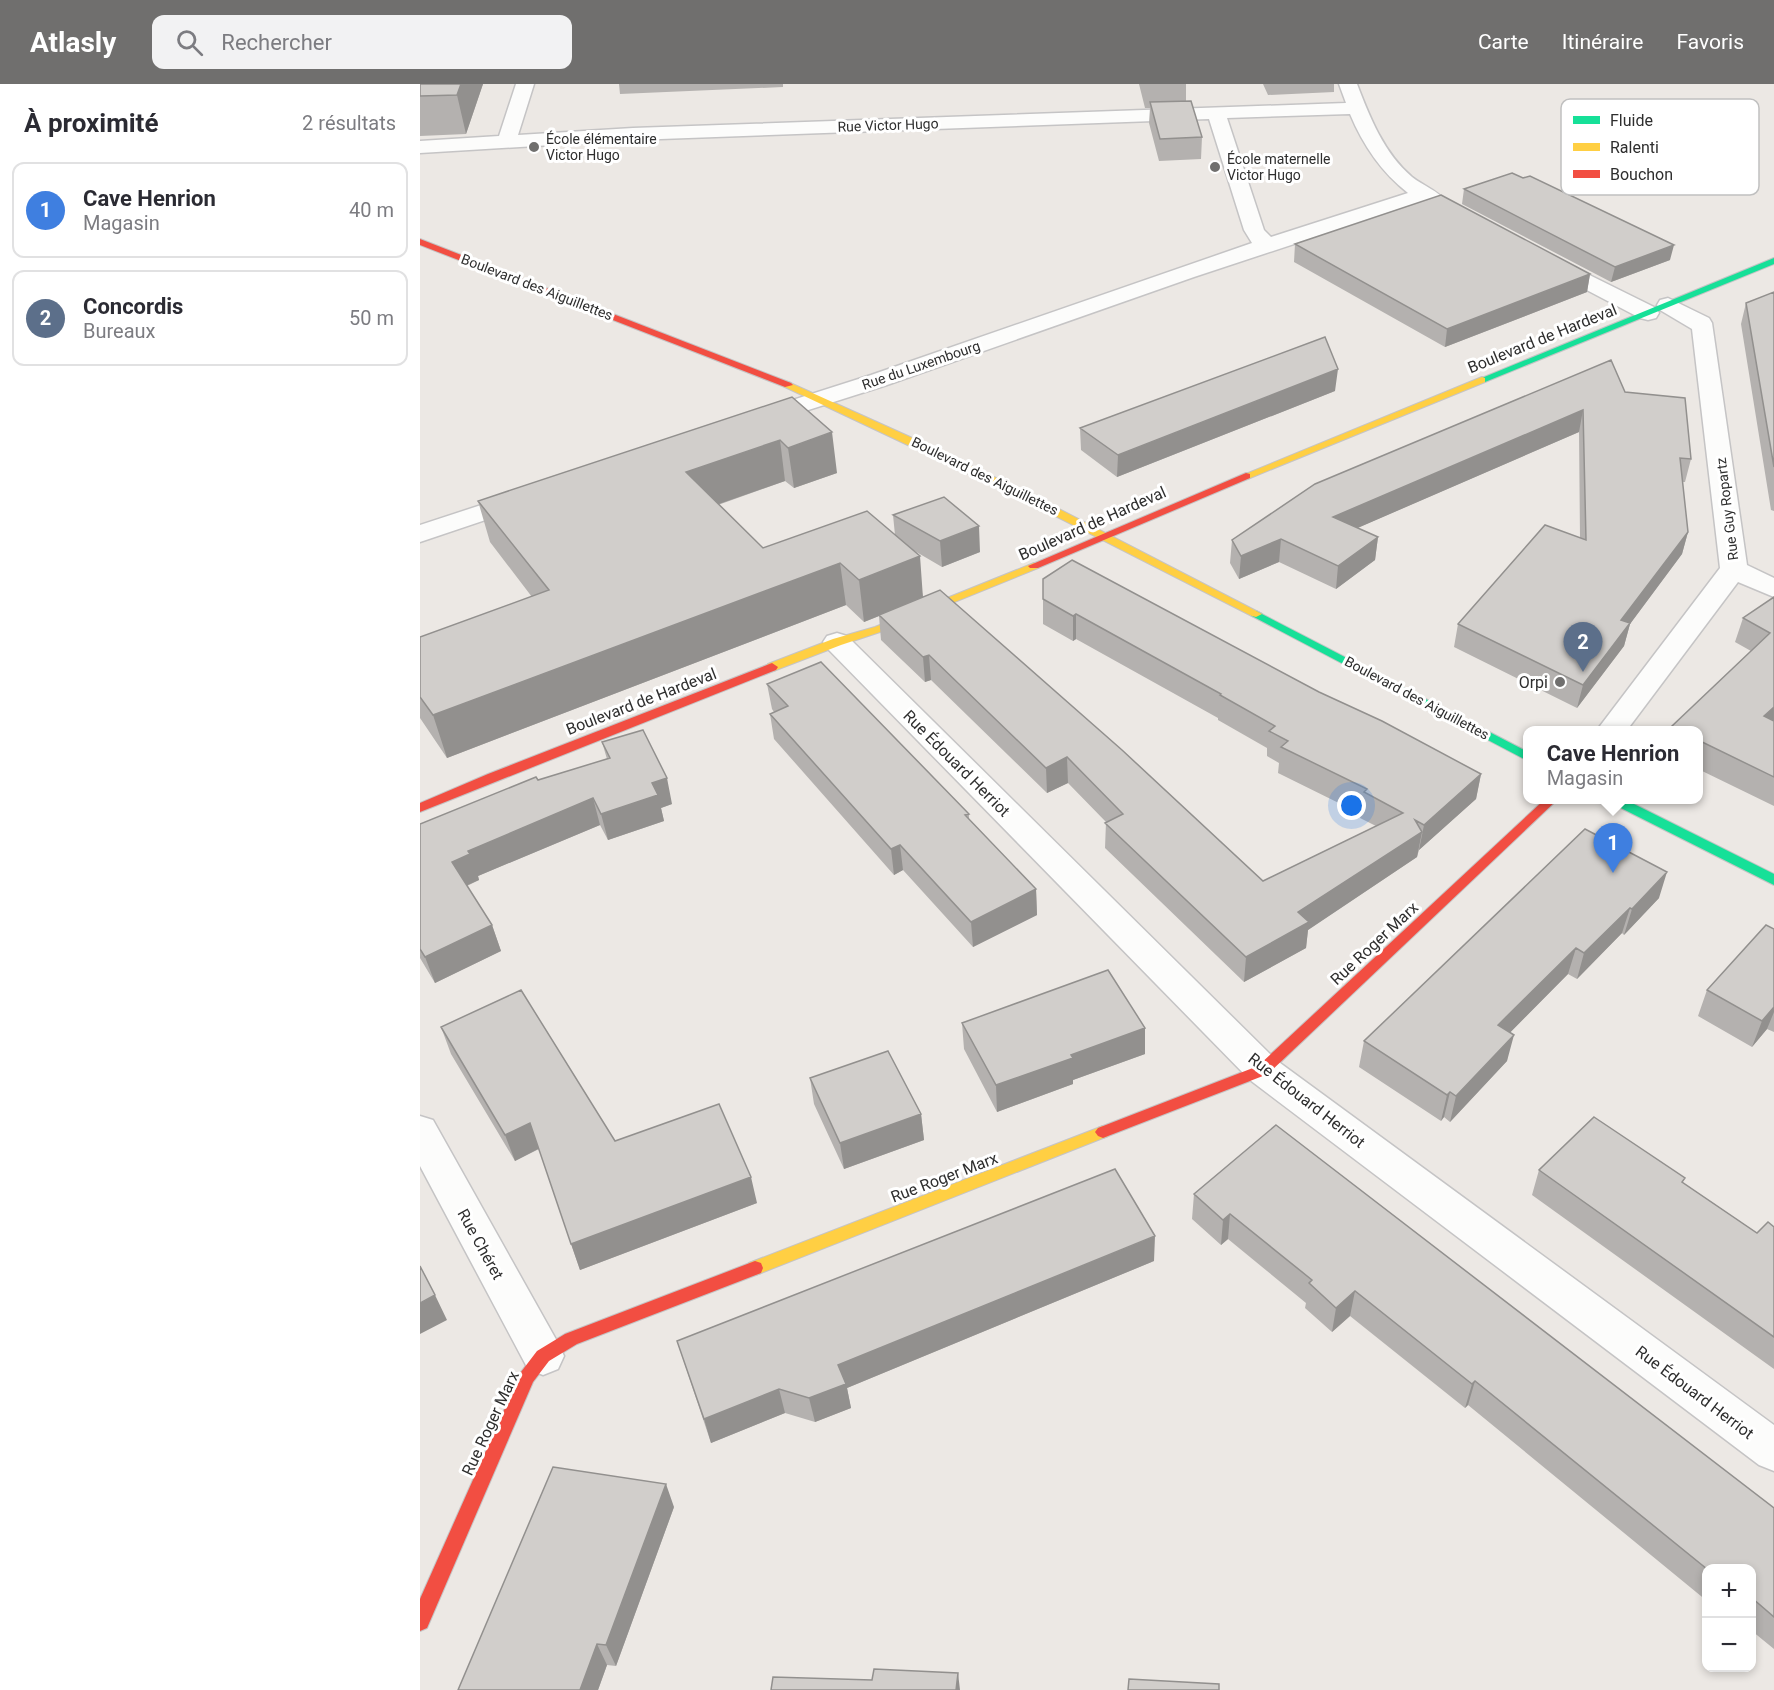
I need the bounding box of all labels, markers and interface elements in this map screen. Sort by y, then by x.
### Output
search box [152,15,572,69]
text: Atlasly [30,26,116,59]
icon: search [173,26,206,59]
text: Rechercher [221,30,332,55]
text: Carte [1478,30,1529,54]
text: Itinéraire [1562,30,1643,54]
text: Favoris [1676,30,1744,54]
legend [1561,99,1759,195]
text: À proximité [24,108,158,138]
text: 2 résultats [302,111,396,135]
text: Fluide [1610,111,1653,130]
street label: Rue Victor Hugo [837,115,939,135]
place label: École élémentaire Victor Hugo [546,130,657,163]
text: Ralenti [1610,138,1659,157]
marker: École élémentaire Victor Hugo [527,140,541,154]
place label: École maternelle Victor Hugo [1227,150,1330,183]
marker: École maternelle Victor Hugo [1208,160,1222,174]
text: Bouchon [1610,165,1673,184]
text: Cave Henrion [83,186,216,211]
text: 1 [40,198,51,222]
text: 40 m [349,198,394,222]
text: Magasin [83,211,160,235]
street label: Boulevard des Aiguillettes [459,251,615,323]
text: Concordis [83,294,183,319]
street label: Boulevard de Hardeval [1465,300,1620,377]
text: 2 [40,306,51,330]
text: 50 m [349,306,394,330]
text: Bureaux [83,319,156,343]
street label: Rue du Luxembourg [860,337,982,393]
street label: Boulevard des Aiguillettes [909,434,1061,518]
street label: Rue Guy Ropartz [1713,457,1741,561]
street label: Boulevard de Hardeval [1016,482,1169,565]
pin: 2 [1564,622,1602,672]
street label: Boulevard des Aiguillettes [1342,653,1492,743]
street label: Boulevard de Hardeval [563,664,719,739]
place label: Orpi [1519,673,1548,692]
marker: Orpi [1553,675,1567,689]
street label: Rue Édouard Herriot [899,706,1014,821]
popup [1523,726,1703,804]
text: Cave Henrion [1547,741,1679,766]
text: Magasin [1547,766,1623,790]
your location [1337,791,1366,820]
pin: 1 [1594,824,1632,873]
street label: Rue Roger Marx [1327,898,1422,989]
street label: Rue Édouard Herriot [1244,1049,1369,1152]
street label: Rue Roger Marx [888,1148,1000,1207]
street label: Rue Chéret [453,1206,508,1283]
street label: Rue Édouard Herriot [1632,1342,1758,1443]
street label: Rue Roger Marx [458,1368,523,1478]
map controls [1702,1564,1756,1672]
button: + [1702,1564,1756,1618]
button: − [1702,1618,1756,1672]

